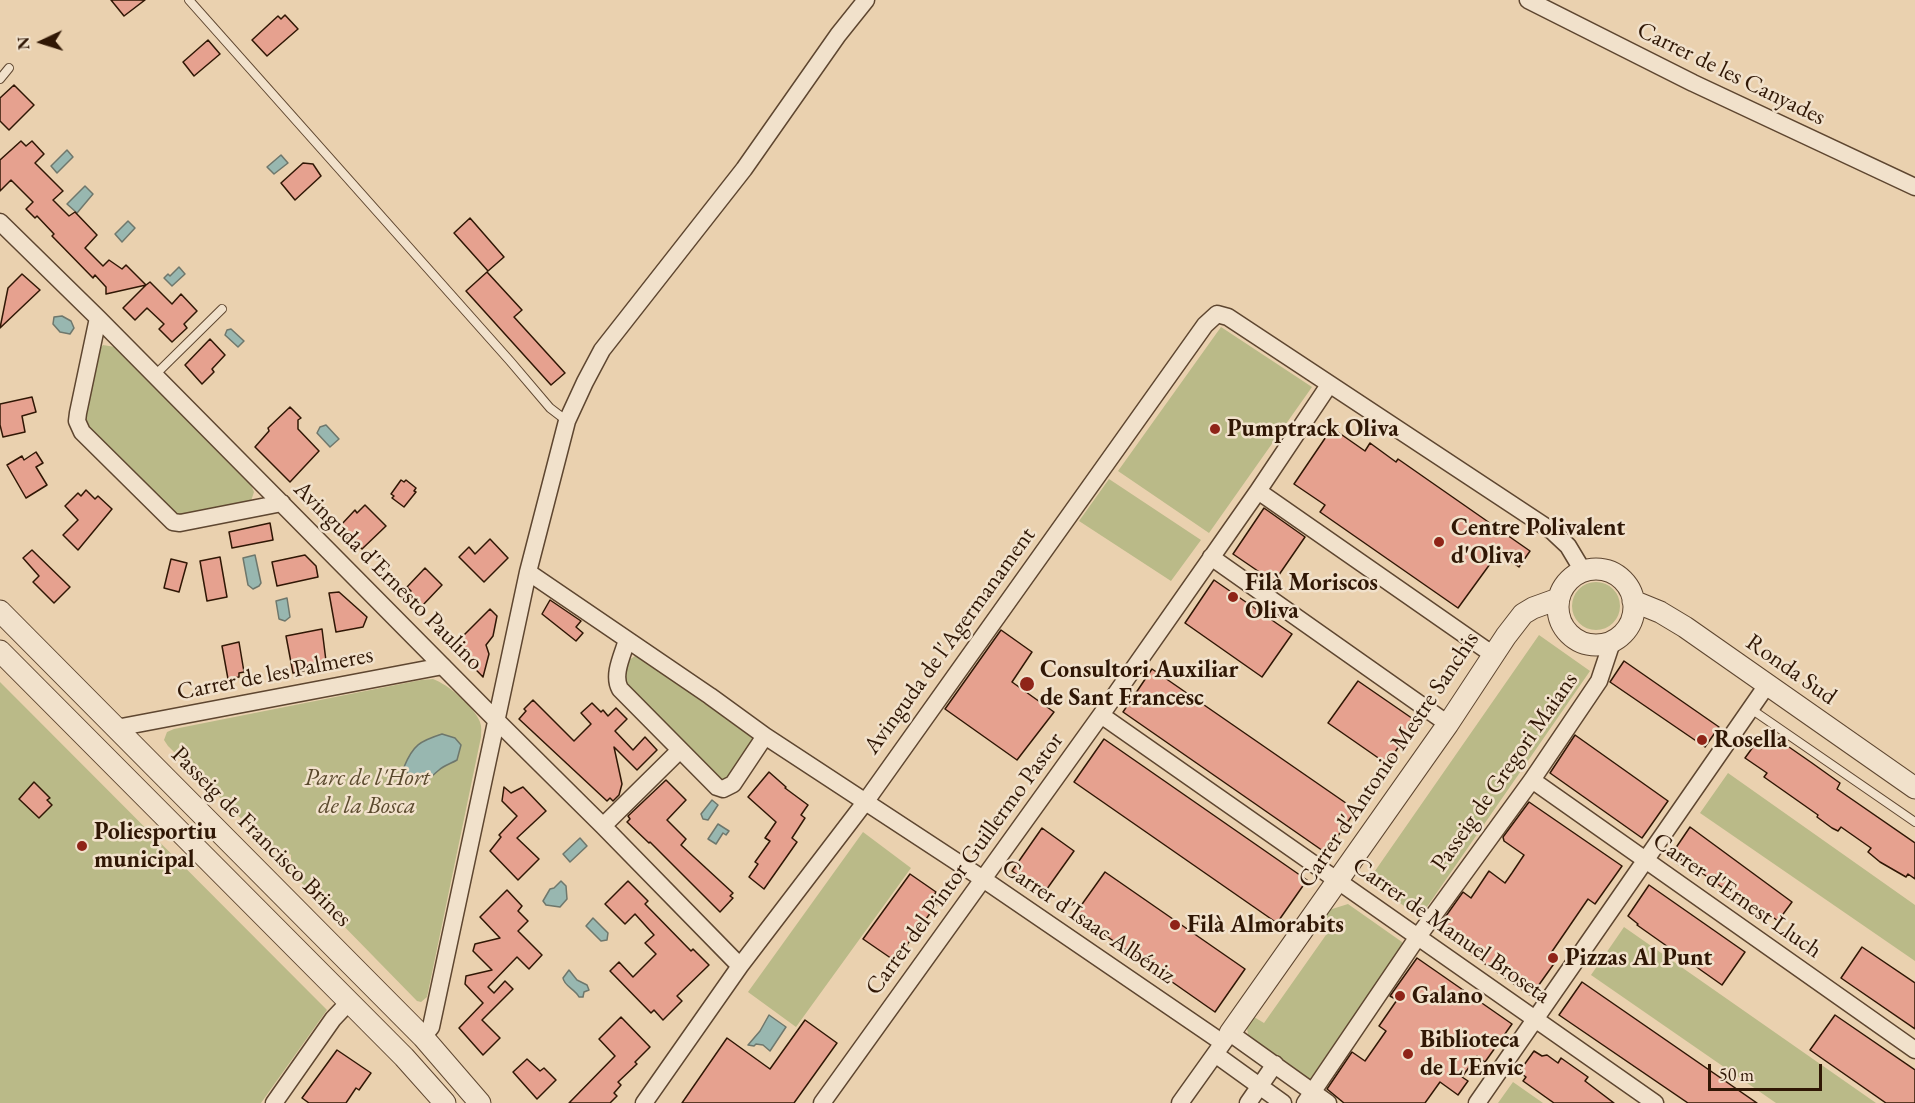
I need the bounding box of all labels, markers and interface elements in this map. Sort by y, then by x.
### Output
north arrow [12,12,72,72]
street label: Carrer de les Canyades [1632,16,1830,132]
text: N [13,36,34,50]
place label: Pumptrack Oliva [1227,415,1399,443]
marker: Pumptrack Oliva [1208,422,1222,436]
street label: Avinguda d'Ernesto Paulino [287,475,489,677]
place label: Centre Polivalent d'Oliva [1451,514,1625,570]
street label: Avinguda de l'Agermanament [858,522,1042,760]
marker: Centre Polivalent d'Oliva [1432,535,1446,549]
place label: Filà Moriscos Oliva [1245,569,1378,625]
marker: Filà Moriscos Oliva [1226,590,1240,604]
street label: Carrer d'Antonio Mestre Sanchis [1292,626,1486,894]
street label: Ronda Sud [1740,628,1842,712]
street label: Carrer de les Palmeres [174,641,376,707]
place label: Consultori Auxiliar de Sant Francesc [1040,656,1239,712]
street label: Passeig de Gregori Maians [1425,667,1585,877]
marker: Consultori Auxiliar de Sant Francesc [1018,675,1036,693]
place label: Rosella [1714,726,1787,754]
street label: Carrer del Pintor Guillermo Pastor [860,727,1070,1001]
marker: Rosella [1695,733,1709,747]
street label: Passeig de Francisco Brines [165,741,357,933]
park label: Parc de l'Hort de la Bosca [304,764,430,820]
place label: Poliesportiu municipal [94,818,217,874]
street label: Carrer d'Ernest Lluch [1647,827,1827,965]
marker: Poliesportiu municipal [75,839,89,853]
street label: Carrer de Manuel Broseta [1346,852,1556,1010]
street label: Carrer d'Isaac Albéniz [996,853,1180,991]
place label: Filà Almorabits [1187,911,1344,939]
marker: Filà Almorabits [1168,918,1182,932]
place label: Pizzas Al Punt [1565,944,1712,972]
marker: Pizzas Al Punt [1546,951,1560,965]
place label: Galano [1412,982,1483,1010]
marker: Galano [1393,989,1407,1003]
place label: Biblioteca de L'Envic [1420,1026,1524,1082]
marker: Biblioteca de L'Envic [1401,1047,1415,1061]
scale bar [1711,1052,1825,1090]
text: 50 m [1719,1063,1754,1086]

